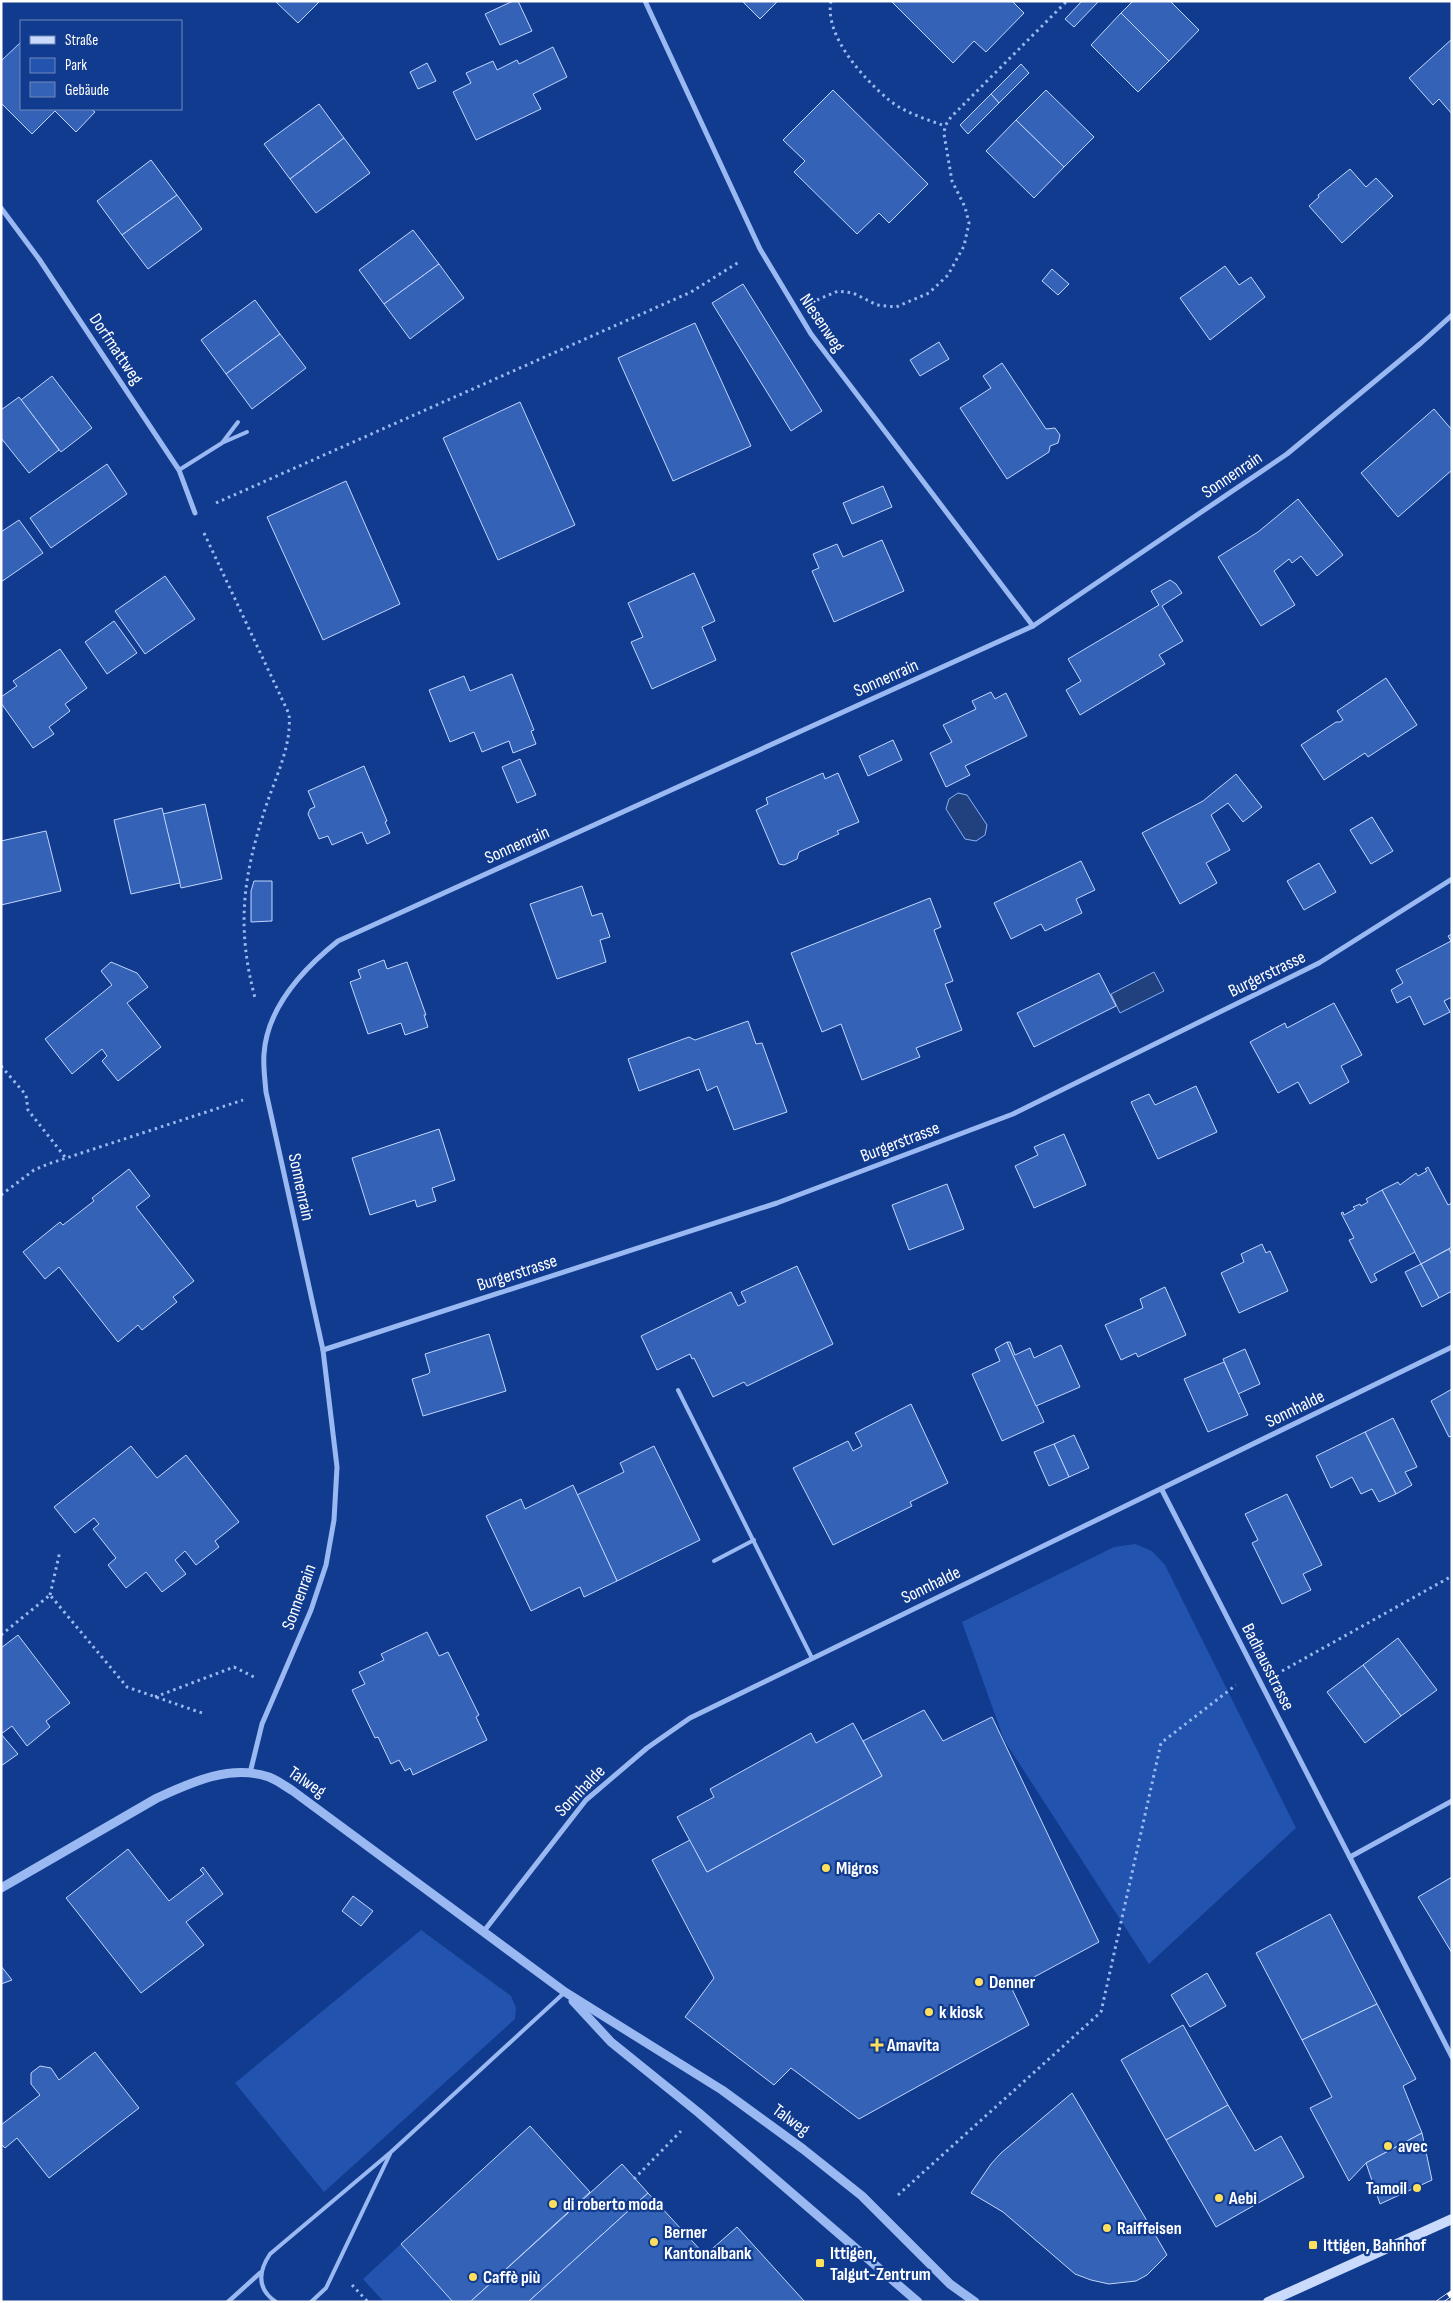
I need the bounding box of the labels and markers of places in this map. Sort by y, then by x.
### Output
place label: Migros [836,1858,879,1879]
marker: Migros [820,1862,832,1874]
place label: Denner [989,1972,1036,1993]
marker: Denner [973,1976,985,1988]
place label: k kiosk [939,2002,983,2023]
marker: k kiosk [923,2006,935,2018]
place label: Amavita [886,2035,939,2056]
marker: Amavita [871,2039,883,2051]
place label: avec [1398,2136,1428,2157]
marker: avec [1382,2140,1394,2152]
place label: Tamoil [1366,2178,1407,2199]
marker: Tamoil [1411,2182,1423,2194]
place label: Aebi [1228,2188,1257,2209]
marker: Aebi [1213,2192,1225,2204]
place label: di roberto moda [563,2194,663,2215]
marker: di roberto moda [547,2198,559,2210]
place label: Raiffeisen [1117,2218,1182,2239]
place label: Berner Kantonalbank [664,2222,752,2264]
marker: Raiffeisen [1101,2222,1113,2234]
place label: Ittigen, Bahnhof [1323,2235,1427,2256]
marker: Berner Kantonalbank [648,2236,660,2248]
marker: Ittigen, Bahnhof [1307,2239,1319,2251]
place label: Ittigen, Talgut-Zentrum [830,2243,931,2285]
marker: Ittigen, Talgut-Zentrum [814,2257,826,2269]
place label: Caffè più [483,2267,540,2288]
marker: Caffè più [467,2271,479,2283]

